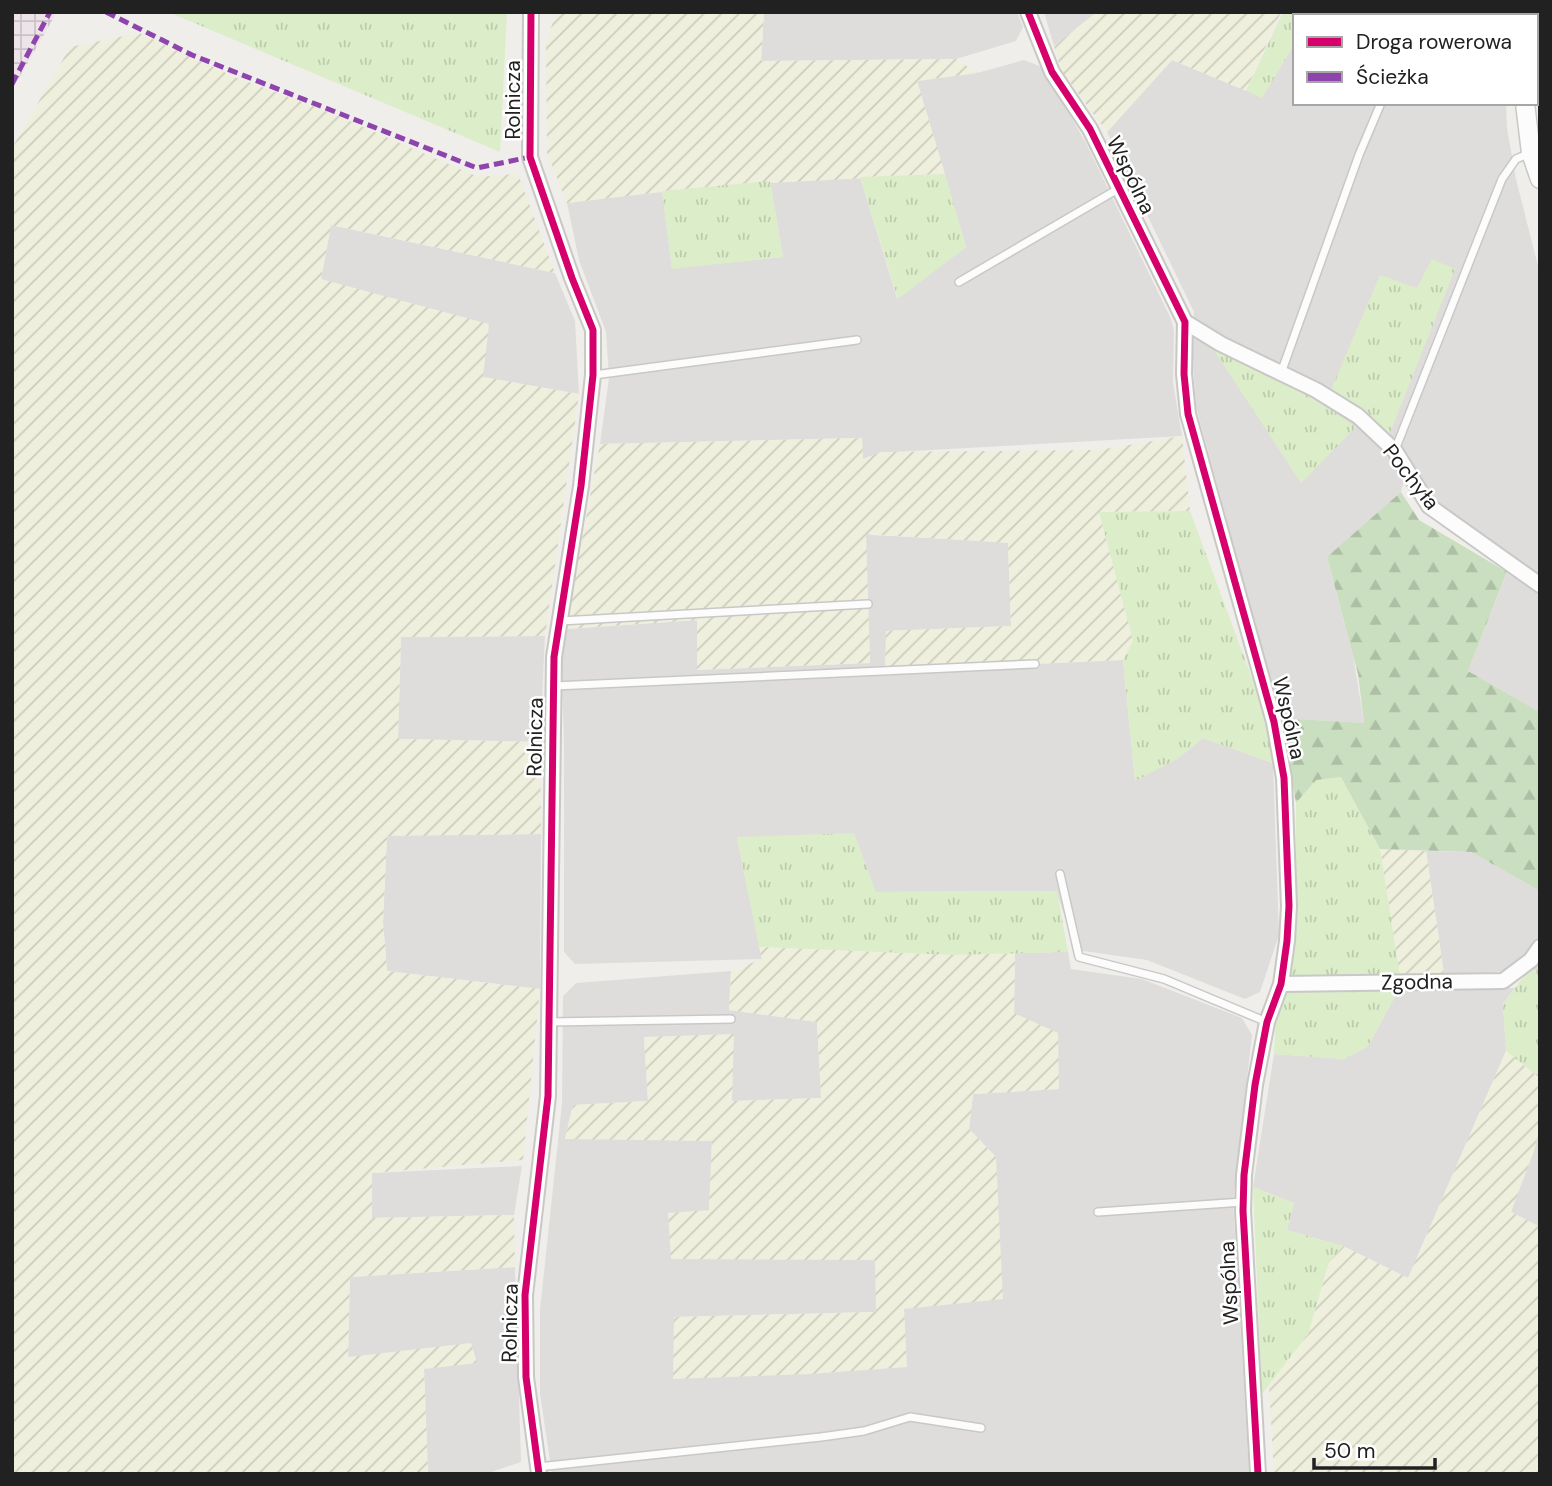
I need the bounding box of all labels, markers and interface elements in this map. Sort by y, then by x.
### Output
legend [1293,14,1538,105]
text: Droga rowerowa [1356,28,1512,56]
street label: Rolnicza [499,60,527,140]
text: Ścieżka [1356,63,1429,91]
street label: Wspólna [1100,131,1162,219]
street label: Pochyła [1377,438,1445,516]
street label: Wspólna [1266,674,1312,762]
street label: Rolnicza [520,697,550,777]
street label: Zgodna [1381,967,1453,997]
street label: Wspólna [1213,1240,1245,1326]
street label: Rolnicza [495,1283,525,1363]
scale bar [1314,1426,1435,1470]
text: 50 m [1324,1437,1375,1465]

